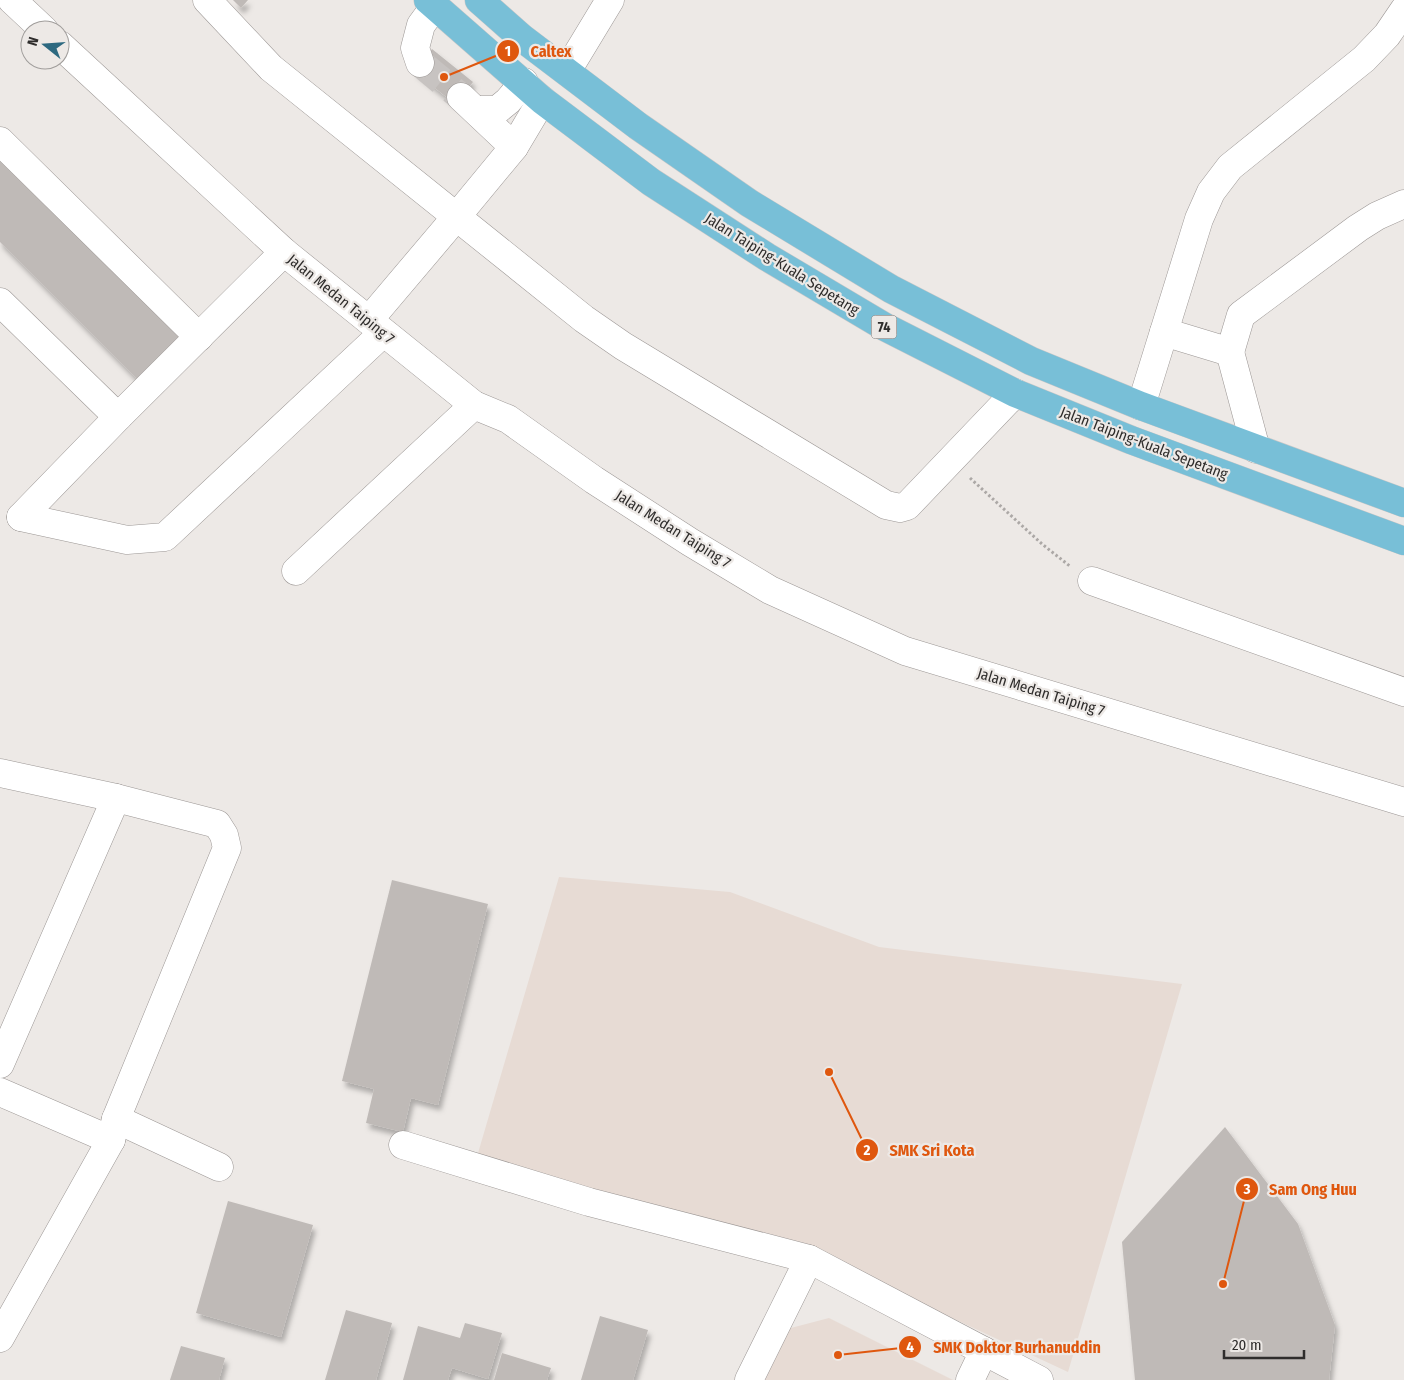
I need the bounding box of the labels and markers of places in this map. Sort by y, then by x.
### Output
callout: Caltex [495,35,581,66]
callout: SMK Sri Kota [855,1135,985,1166]
callout: Sam Ong Huu [1235,1174,1367,1205]
callout: SMK Doktor Burhanuddin [898,1332,1110,1363]

